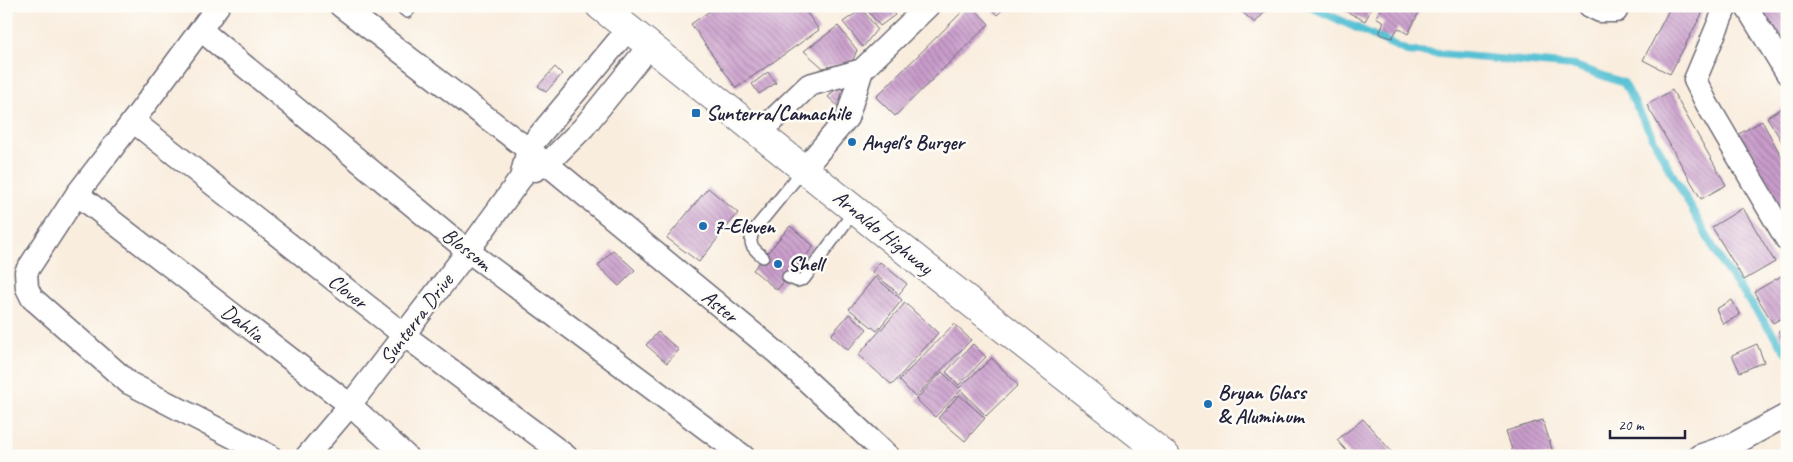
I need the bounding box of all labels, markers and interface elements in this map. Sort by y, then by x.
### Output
place label: Sunterra/Camachile [706,100,852,126]
marker: Sunterra/Camachile [690,107,702,119]
place label: Angel's Burger [862,129,966,155]
marker: Angel's Burger [846,136,858,148]
street label: Arnaldo Highway [828,184,940,281]
place label: 7-Eleven [713,213,776,239]
marker: 7-Eleven [697,220,709,232]
street label: Blossom [437,222,499,278]
place label: Shell [788,251,827,277]
marker: Shell [772,258,784,270]
street label: Clover [323,268,374,315]
street label: Sunterra Drive [373,268,459,370]
street label: Aster [697,284,744,329]
street label: Dahlia [216,298,271,349]
place label: Bryan Glass & Aluminum [1218,379,1308,429]
marker: Bryan Glass & Aluminum [1202,398,1214,410]
scale bar [1610,407,1686,439]
text: 20 m [1618,416,1645,435]

